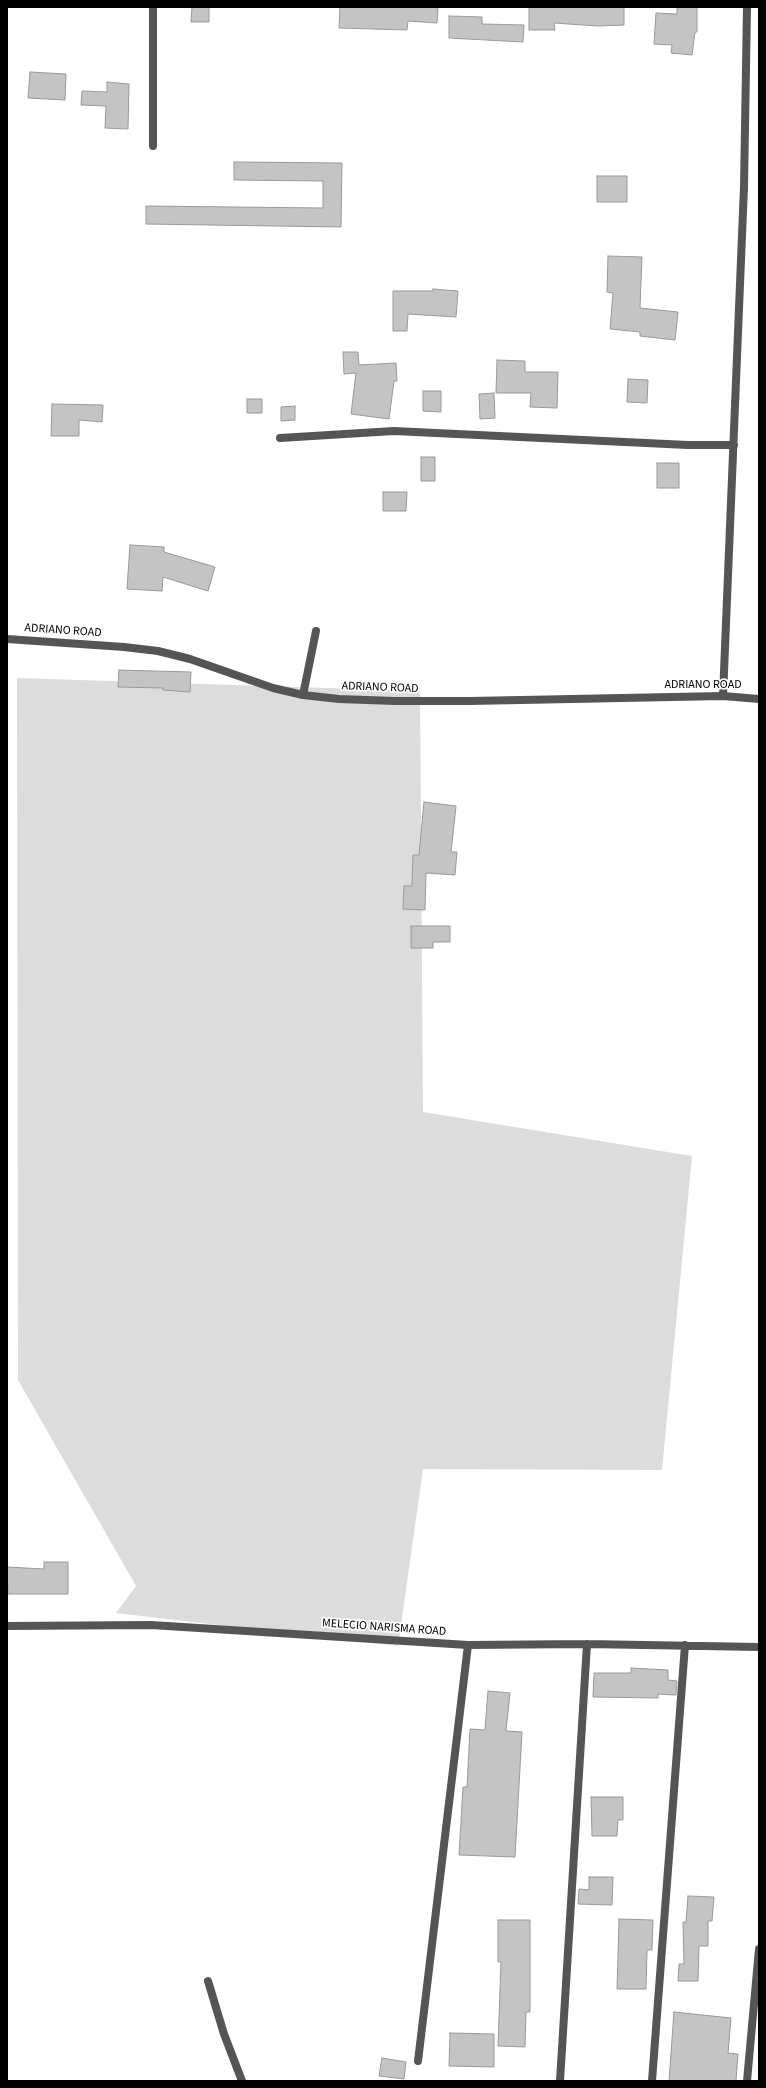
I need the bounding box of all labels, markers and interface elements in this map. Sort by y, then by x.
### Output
street label: ADRIANO ROAD [24,621,102,641]
street label: ADRIANO ROAD [664,678,742,692]
street label: ADRIANO ROAD [341,679,419,697]
street label: MELECIO NARISMA ROAD [321,1616,447,1640]

